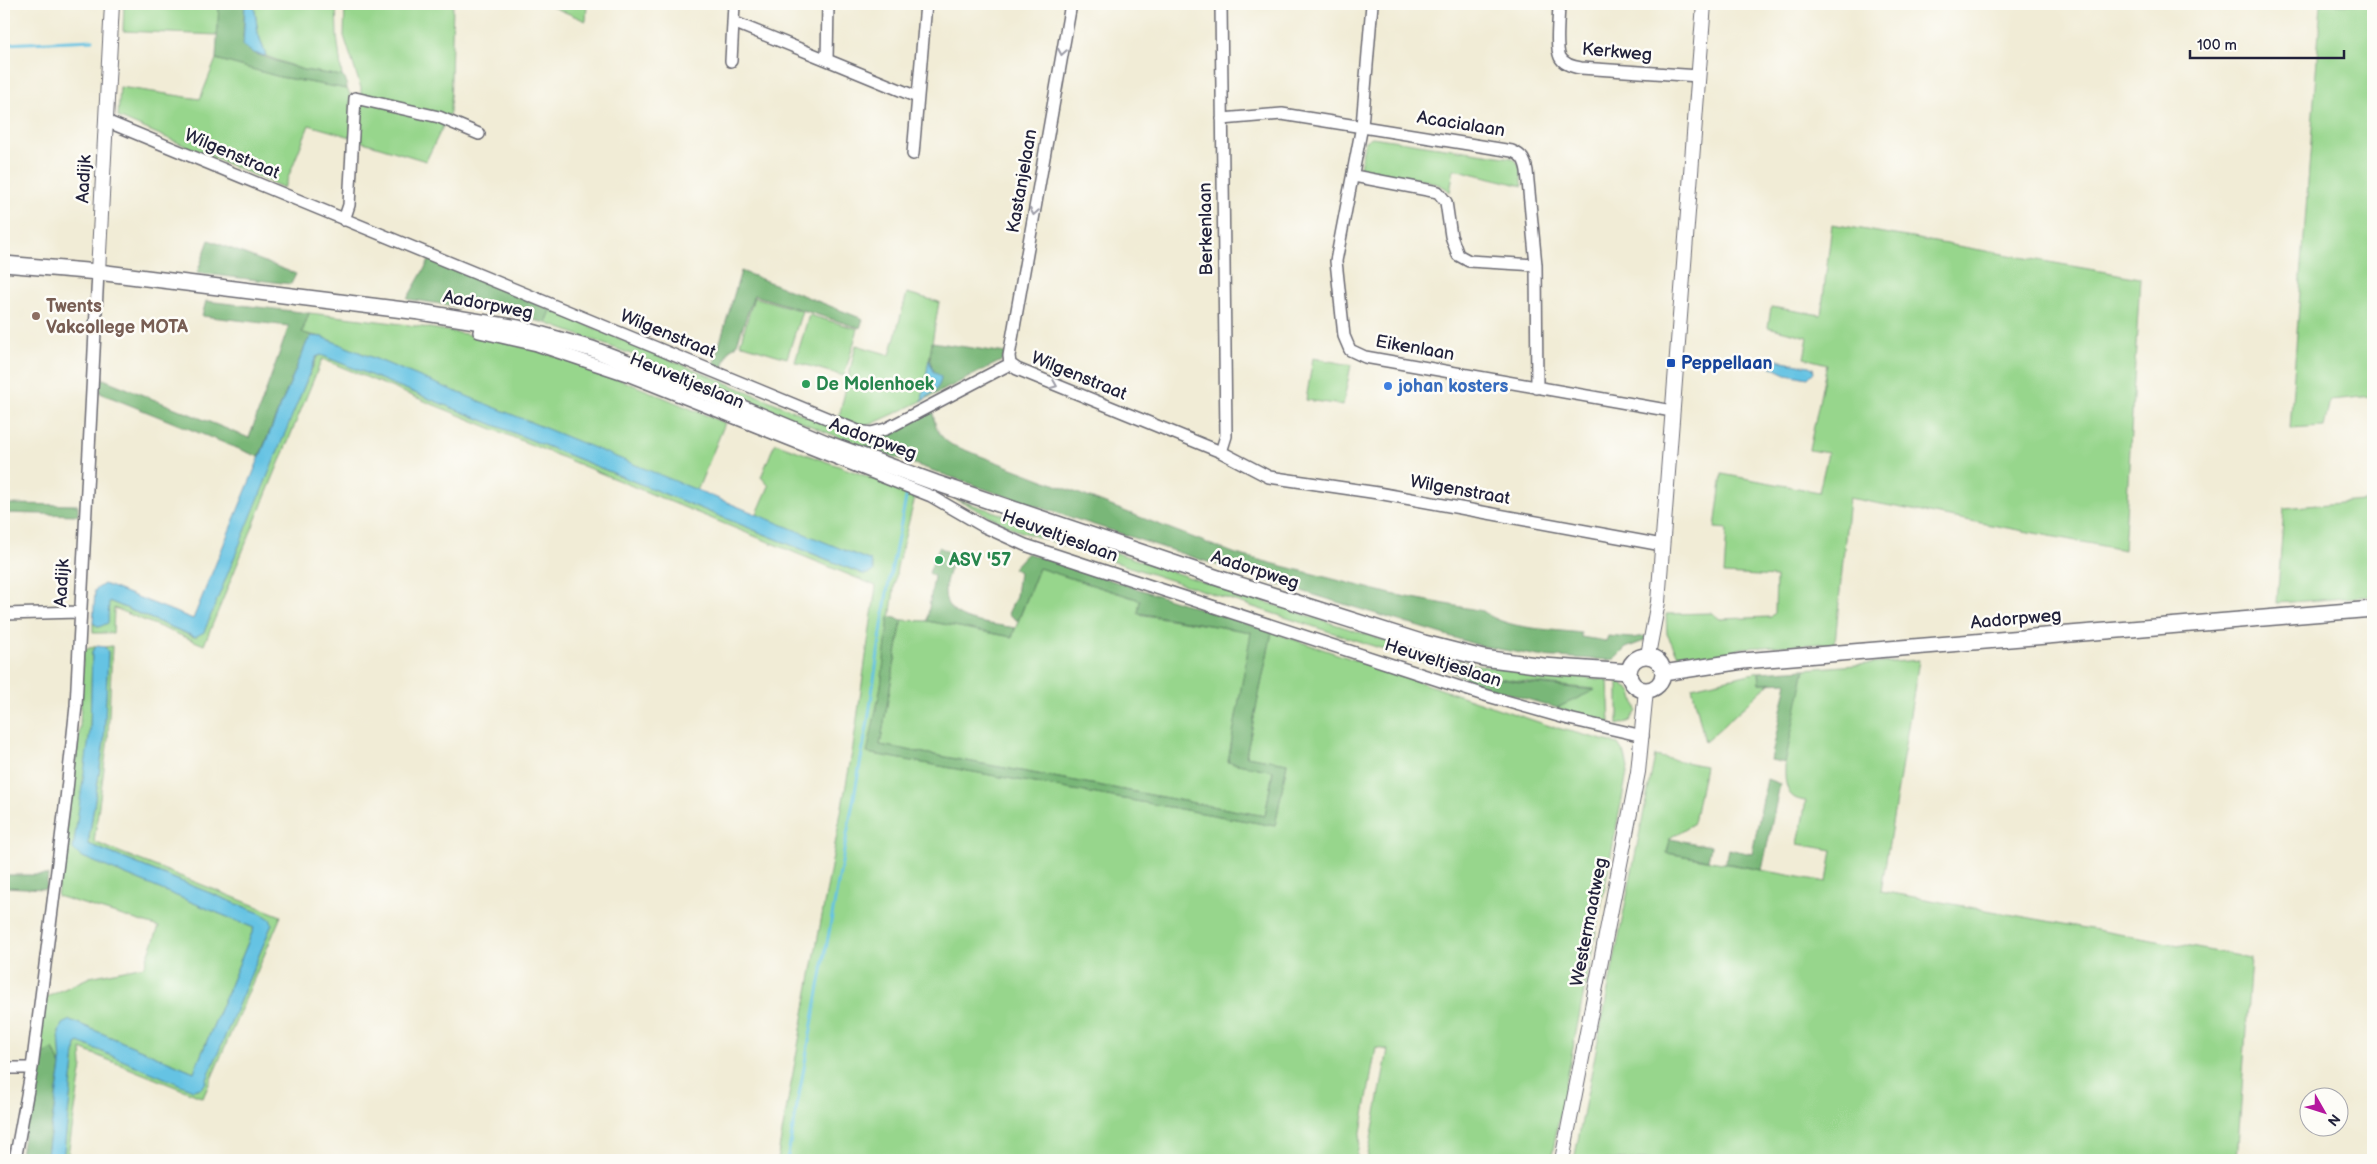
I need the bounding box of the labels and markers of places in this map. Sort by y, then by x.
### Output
place label: Twents Vakcollege MOTA [46,296,189,338]
marker: Twents Vakcollege MOTA [30,310,42,322]
place label: Peppellaan [1681,353,1773,374]
marker: Peppellaan [1665,357,1677,369]
place label: De Molenhoek [816,374,935,395]
place label: johan kosters [1397,376,1509,397]
marker: De Molenhoek [800,378,812,390]
marker: johan kosters [1382,380,1394,392]
place label: ASV '57 [948,550,1011,571]
marker: ASV '57 [933,554,945,566]

